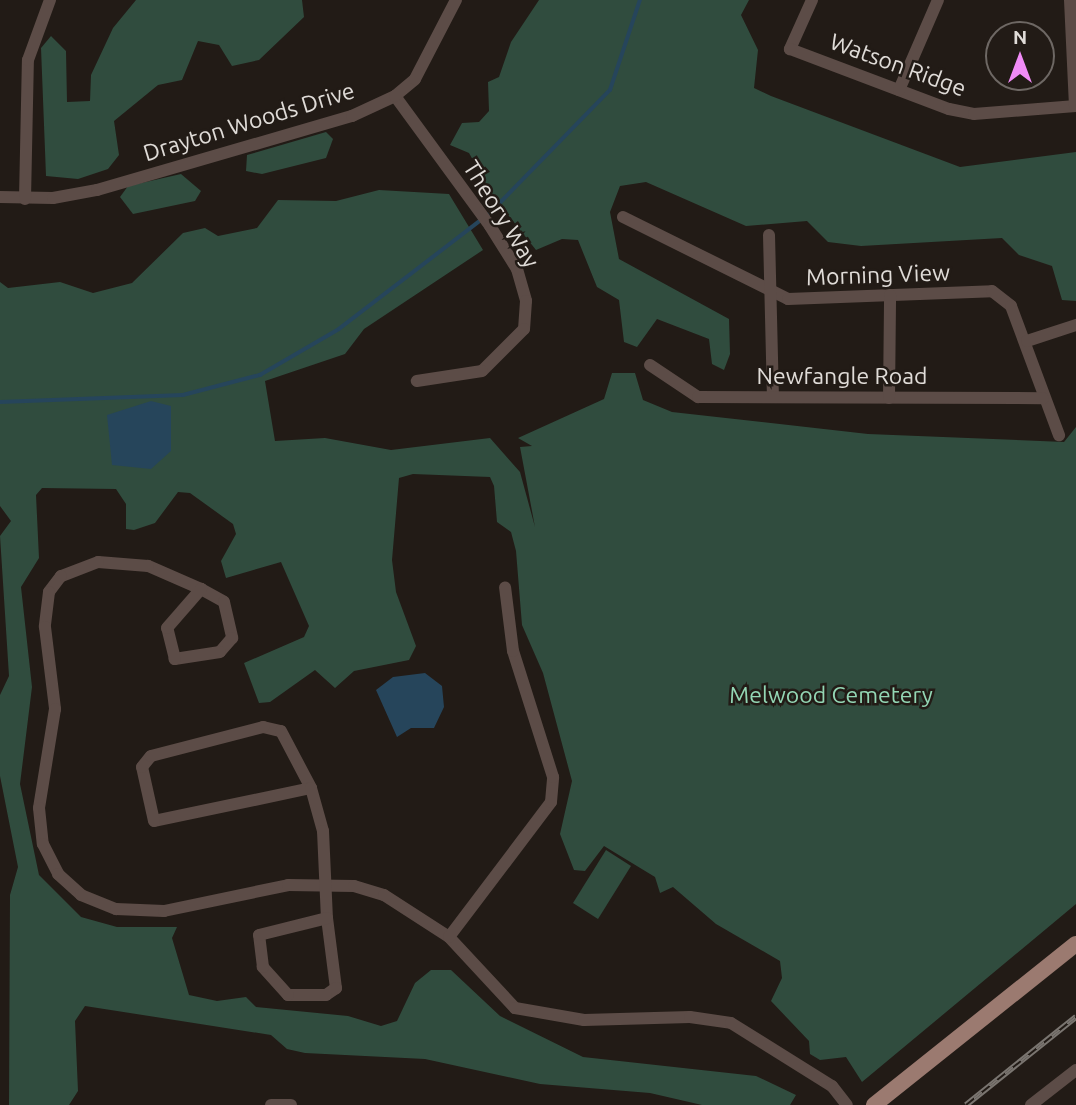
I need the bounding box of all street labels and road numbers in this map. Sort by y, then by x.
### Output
street label: Watson Ridge [826,28,970,102]
street label: Drayton Woods Drive [140,77,358,167]
street label: Theory Way [457,155,545,273]
street label: Morning View [806,259,950,291]
street label: Newfangle Road [757,362,927,390]

